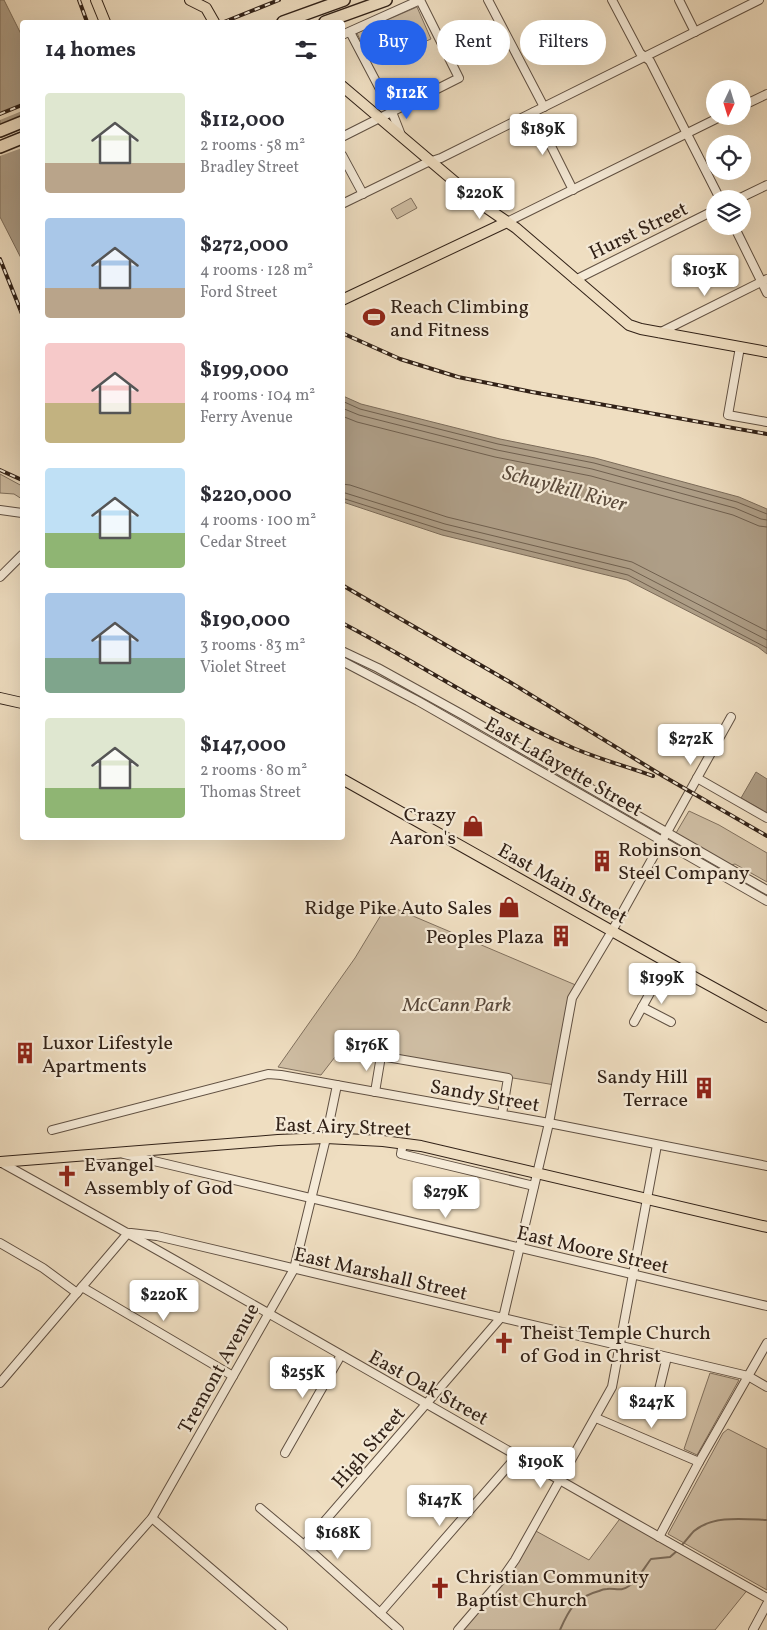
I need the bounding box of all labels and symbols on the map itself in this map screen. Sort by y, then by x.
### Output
pin: $112K [372,78,442,120]
north arrow [706,80,751,125]
pin: $189K [508,114,578,156]
pin: $220K [445,178,515,220]
street label: Hurst Street [585,196,693,268]
pin: $103K [670,254,740,297]
place label: Reach Climbing and Fitness [390,294,529,345]
sports icon: Reach Climbing and Fitness [361,304,387,330]
water label: Schuylkill River [499,459,630,520]
street label: East Lafayette Street [479,711,647,824]
pin: $272K [656,724,726,766]
place label: Crazy Aaron's [389,802,456,853]
shop icon: Crazy Aaron's [460,813,486,839]
street label: East Main Street [492,837,632,932]
place label: Robinson Steel Company [618,837,750,888]
building icon: Robinson Steel Company [589,848,615,874]
shop icon: Ridge Pike Auto Sales [496,894,522,920]
place label: Ridge Pike Auto Sales [304,895,492,923]
building icon: Peoples Plaza [548,923,574,949]
place label: Peoples Plaza [426,924,544,952]
pin: $199K [627,962,697,1005]
park label: McCann Park [402,992,511,1020]
place label: Luxor Lifestyle Apartments [42,1030,173,1081]
pin: $176K [332,1030,402,1072]
building icon: Luxor Lifestyle Apartments [12,1040,38,1066]
place label: Sandy Hill Terrace [597,1064,688,1115]
street label: Sandy Street [428,1074,542,1120]
building icon: Sandy Hill Terrace [691,1075,717,1101]
street label: East Airy Street [274,1112,412,1144]
place label: Evangel Assembly of God [84,1152,233,1203]
church icon: Evangel Assembly of God [54,1163,80,1189]
pin: $279K [411,1176,481,1219]
street label: East Moore Street [514,1220,671,1282]
street label: East Marshall Street [291,1241,470,1309]
pin: $220K [129,1280,199,1322]
street label: Tremont Avenue [172,1299,267,1439]
place label: Theist Temple Church of God in Christ [520,1320,711,1371]
church icon: Theist Temple Church of God in Christ [491,1330,517,1356]
street label: East Oak Street [363,1344,493,1433]
pin: $255K [268,1356,338,1399]
pin: $247K [617,1386,687,1429]
street label: High Street [326,1402,413,1495]
pin: $190K [506,1446,576,1489]
pin: $147K [405,1484,475,1527]
pin: $168K [303,1518,373,1560]
place label: Christian Community Baptist Church [456,1564,649,1615]
church icon: Christian Community Baptist Church [427,1575,453,1601]

